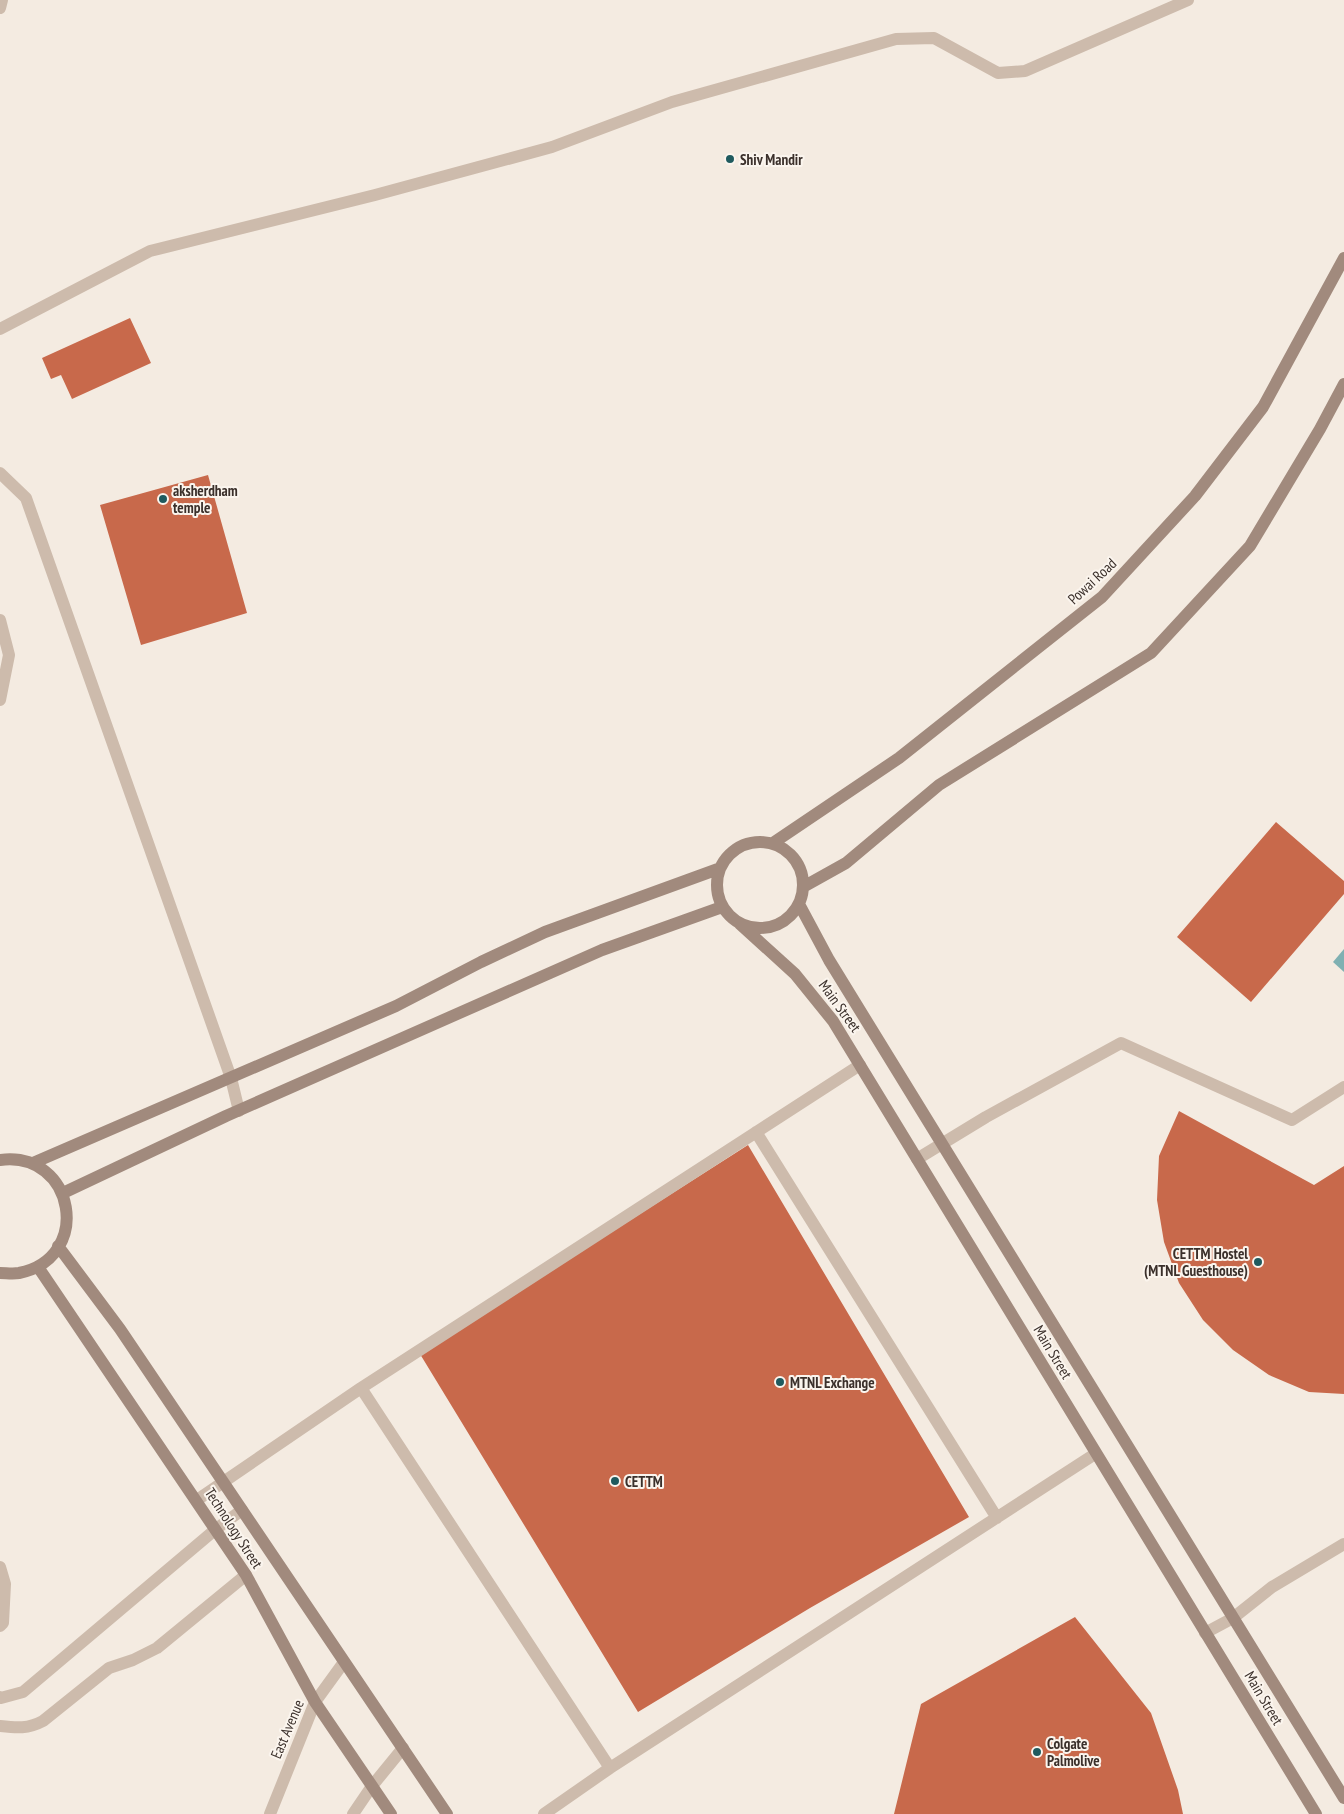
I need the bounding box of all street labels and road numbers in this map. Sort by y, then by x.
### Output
street label: Powai Road [1064,554,1120,608]
street label: Main Street [815,976,865,1036]
street label: Main Street [1029,1322,1077,1382]
street label: Technology Street [201,1484,267,1572]
street label: Main Street [1240,1668,1288,1728]
street label: East Avenue [266,1697,308,1761]

